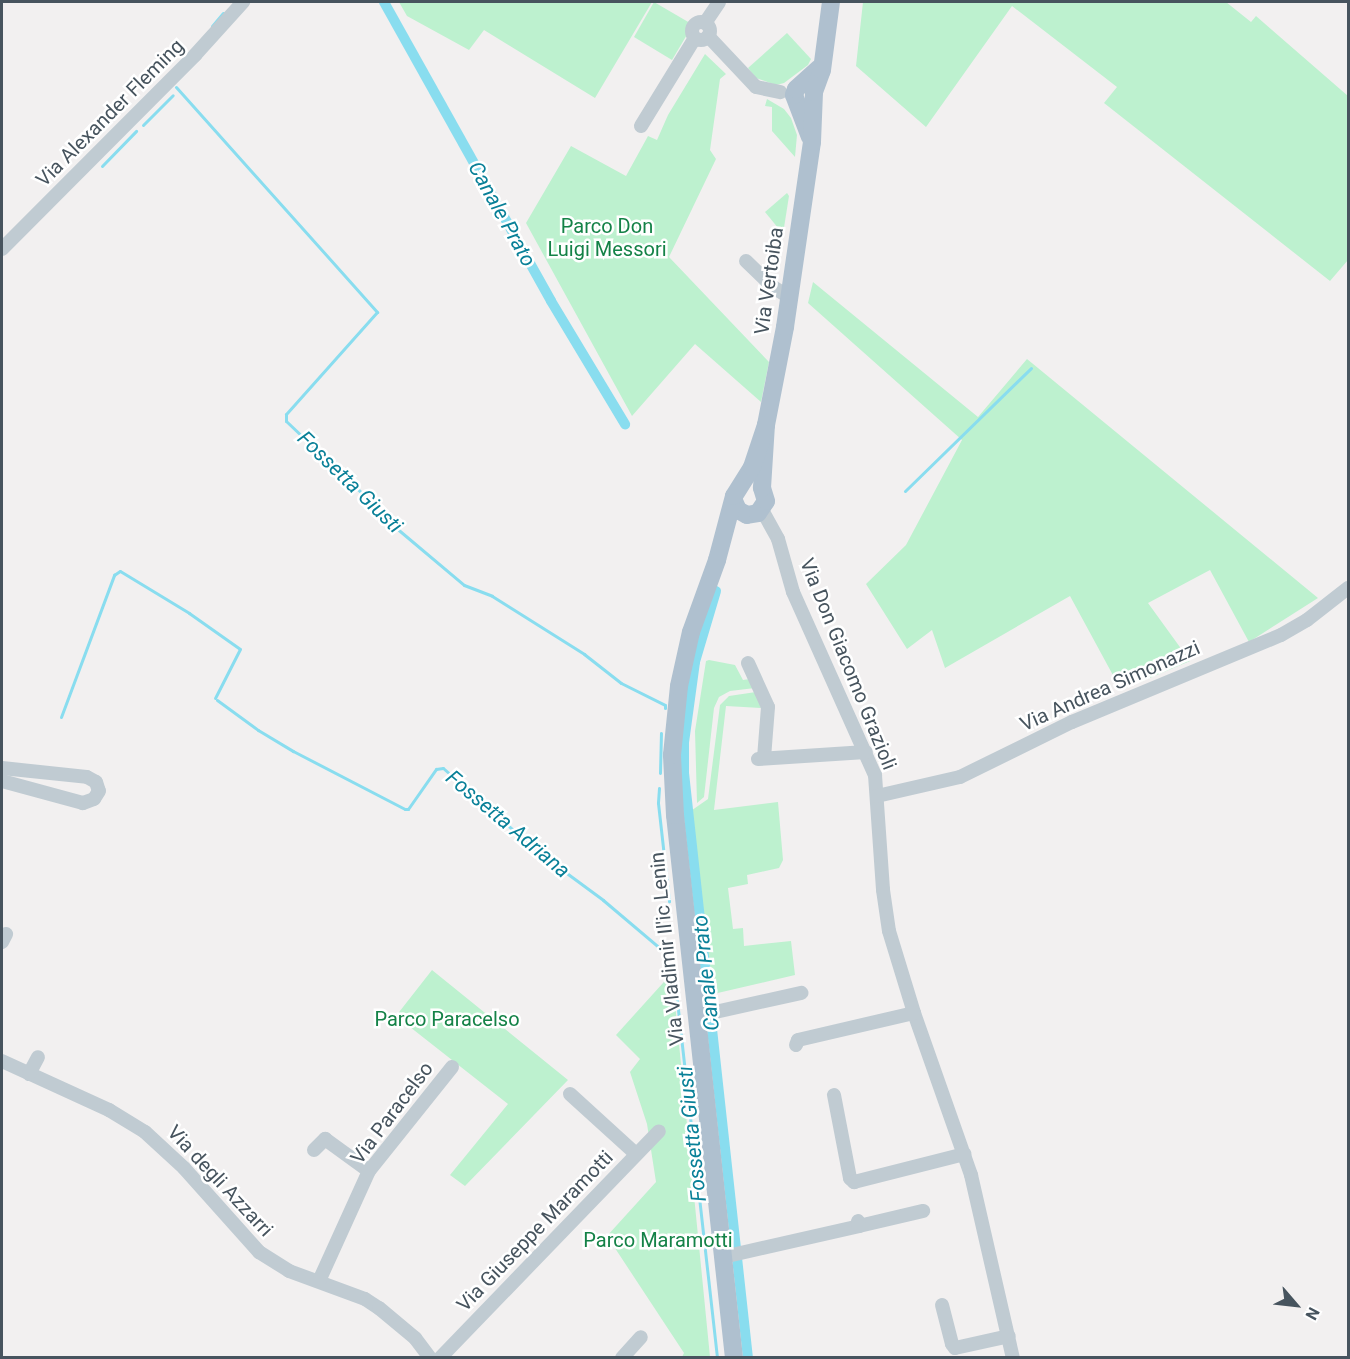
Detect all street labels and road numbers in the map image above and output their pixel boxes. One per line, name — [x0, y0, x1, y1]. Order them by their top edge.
street label: Via Alexander Fleming — [31, 34, 189, 192]
street label: Via Vertoiba — [750, 226, 788, 336]
street label: Via Don Giacomo Grazioli — [795, 555, 901, 773]
street label: Via Andrea Simonazzi — [1016, 636, 1204, 736]
street label: Via Vladimir Il'ic Lenin — [645, 851, 689, 1047]
street label: Via Paracelso — [346, 1057, 438, 1169]
street label: Via degli Azzarri — [162, 1120, 278, 1242]
street label: Via Giuseppe Maramotti — [452, 1146, 618, 1316]

